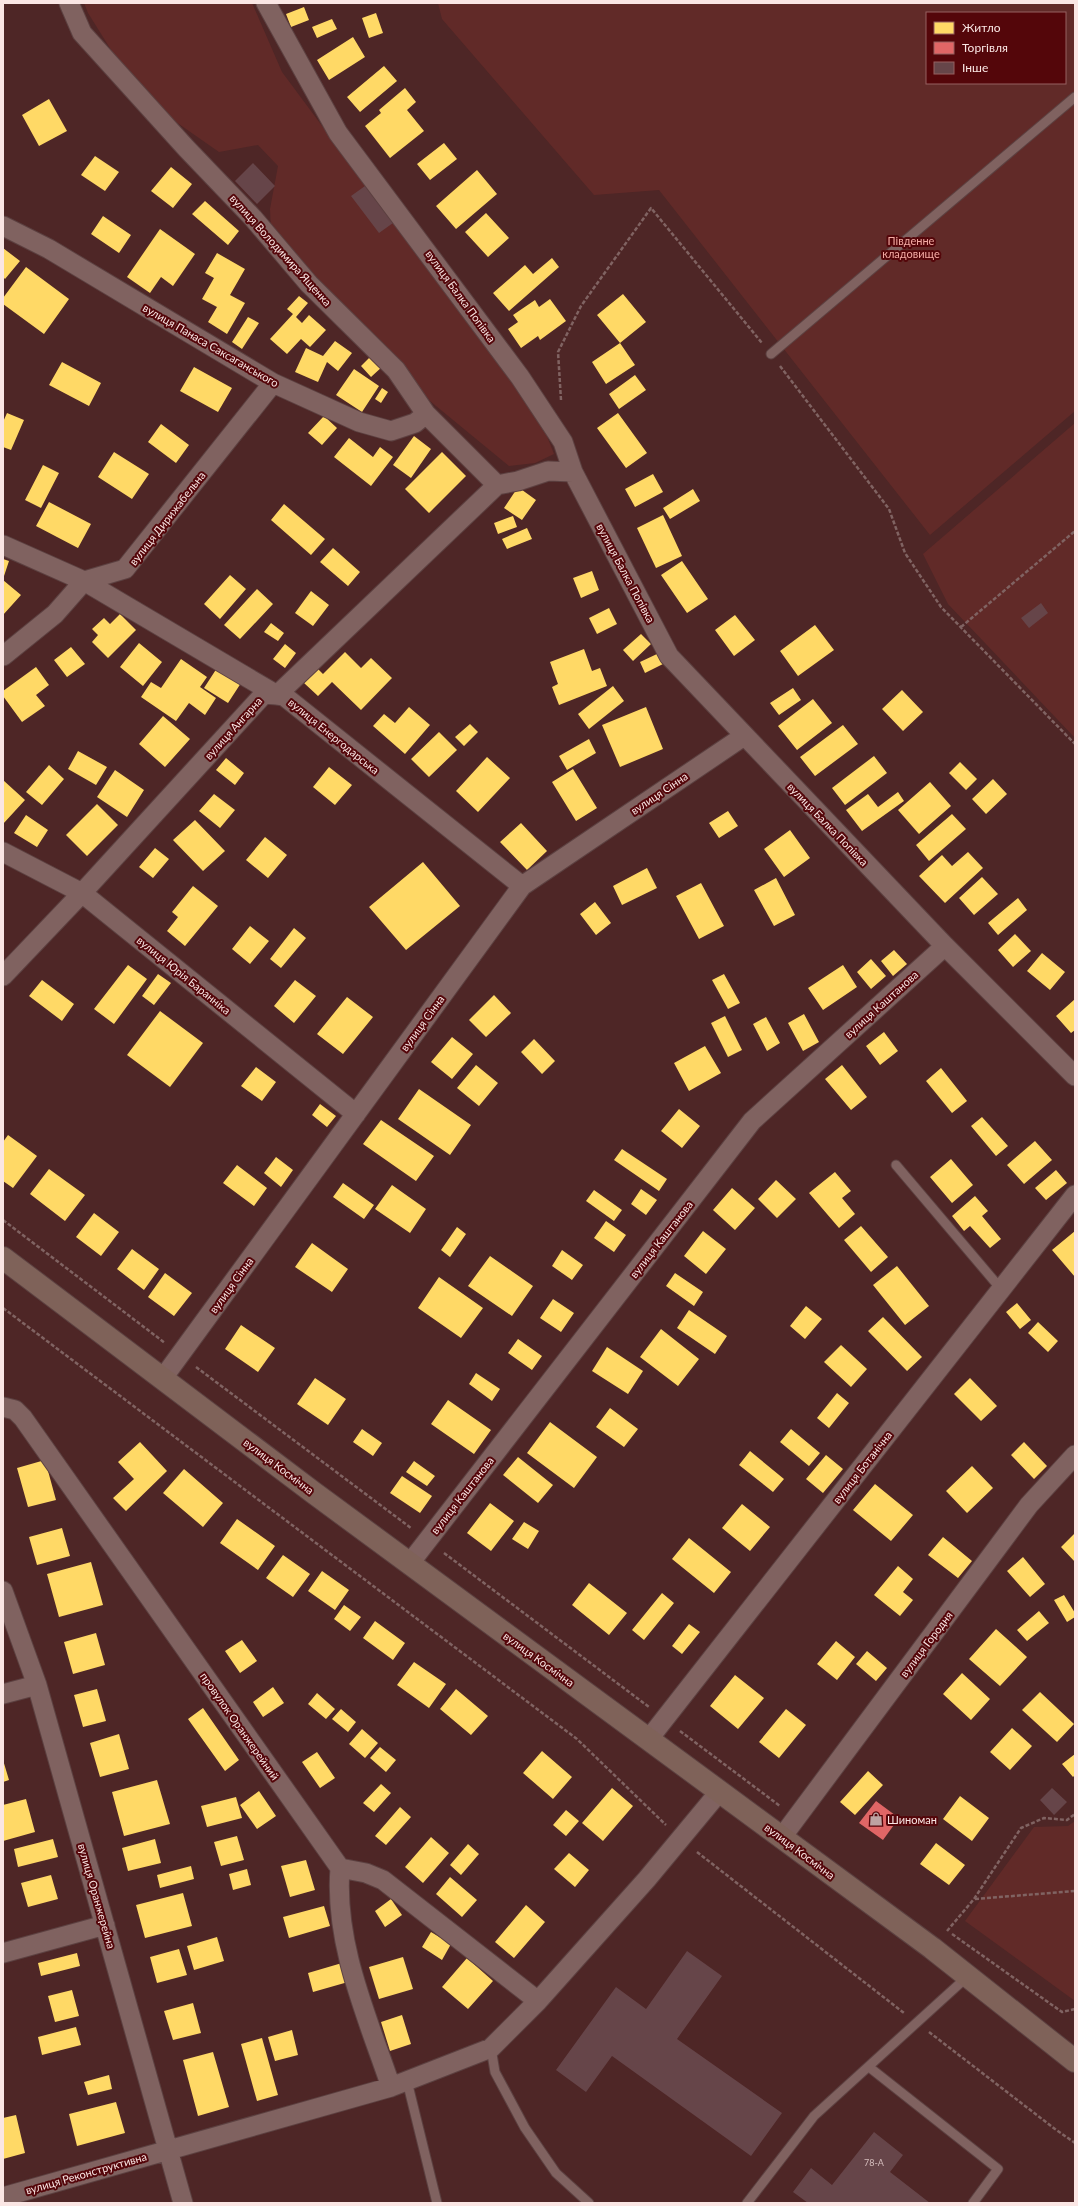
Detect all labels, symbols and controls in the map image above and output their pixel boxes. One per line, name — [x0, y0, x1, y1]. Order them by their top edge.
legend — [926, 12, 1066, 84]
text: Житло — [962, 20, 1001, 35]
text: Торгівля — [962, 40, 1008, 55]
text: Інше — [962, 60, 988, 75]
street label: вулиця Володимира Ященка — [228, 192, 334, 308]
park label: Південне кладовище — [882, 234, 940, 260]
street label: вулиця Балка Попівка — [423, 248, 499, 344]
street label: вулиця Панаса Саксаганського — [141, 301, 281, 389]
street label: вулиця Дирижабельна — [126, 469, 208, 567]
street label: вулиця Балка Попівка — [594, 521, 658, 625]
street label: вулиця Ангарна — [202, 694, 264, 762]
street label: вулиця Енергодарська — [286, 695, 382, 777]
street label: вулиця Сінна — [628, 769, 690, 817]
street label: вулиця Балка Попівка — [785, 780, 871, 868]
street label: вулиця Юрія Баранніка — [135, 933, 233, 1017]
street label: вулиця Каштанова — [842, 968, 920, 1040]
street label: вулиця Сінна — [397, 992, 447, 1054]
street label: вулиця Каштанова — [627, 1198, 695, 1280]
street label: вулиця Сінна — [206, 1254, 256, 1316]
street label: вулиця Ботанічна — [830, 1428, 894, 1506]
street label: вулиця Космічна — [241, 1435, 317, 1497]
street label: вулиця Каштанова — [428, 1454, 496, 1536]
street label: вулиця Городня — [897, 1609, 955, 1679]
street label: вулиця Космічна — [501, 1629, 577, 1689]
street label: провулок Оранжерейний — [198, 1670, 282, 1782]
shop icon: Шиноман — [868, 1811, 884, 1827]
place label: Шиноман — [887, 1813, 937, 1826]
street label: вулиця Космічна — [762, 1820, 838, 1882]
street label: вулиця Оранжерейна — [76, 1842, 118, 1950]
street label: вулиця Реконструктивна — [24, 2149, 148, 2197]
house number: 78-А — [864, 2157, 885, 2168]

